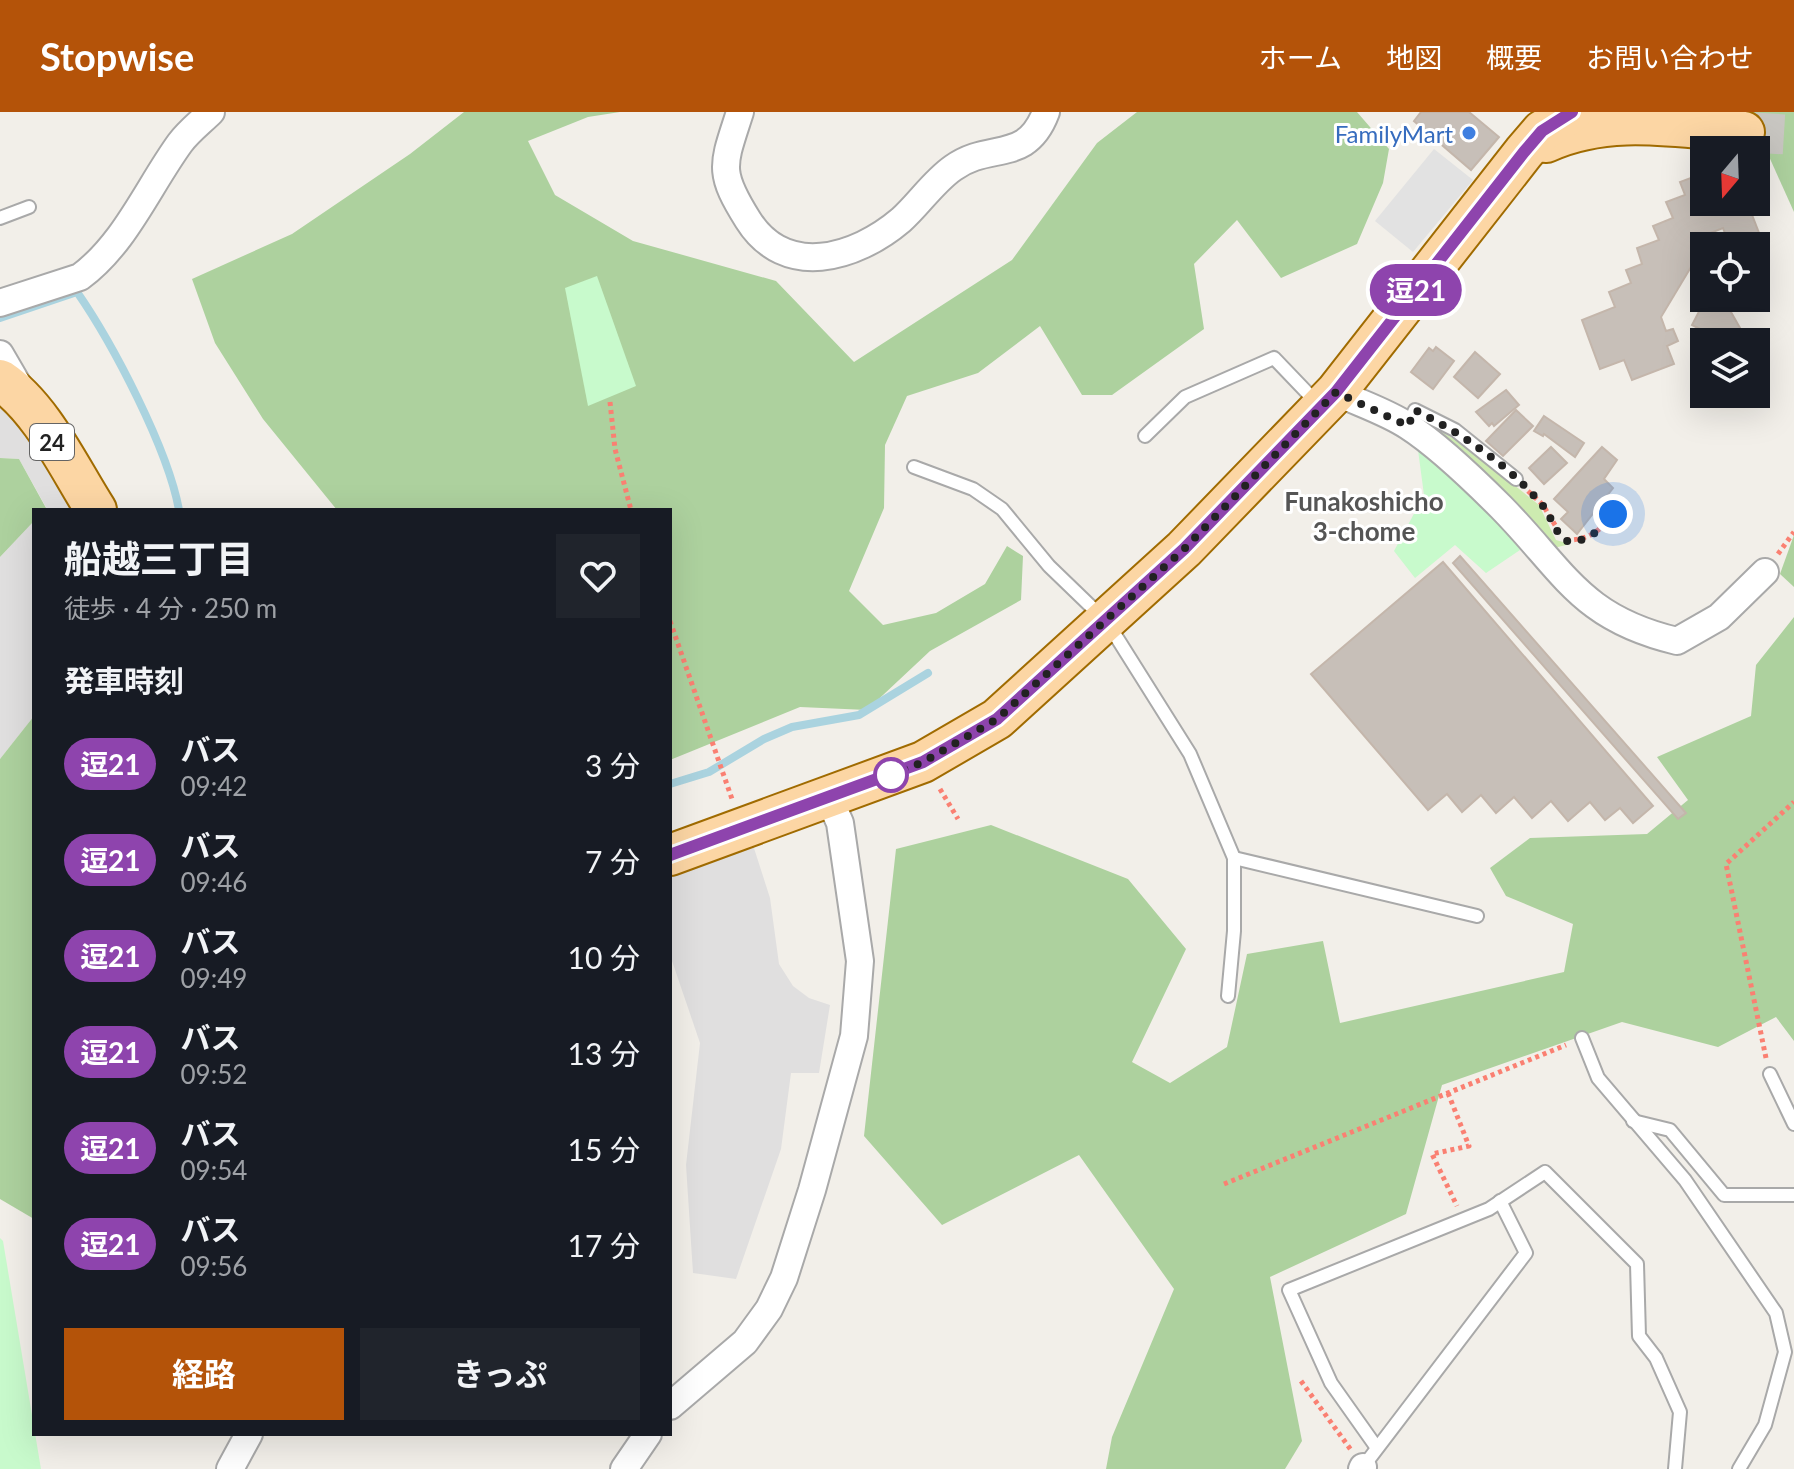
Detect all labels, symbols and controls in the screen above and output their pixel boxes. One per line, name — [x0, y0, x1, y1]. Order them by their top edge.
text: Stopwise — [40, 33, 194, 79]
text: ホーム — [1259, 40, 1342, 74]
text: 地図 — [1386, 40, 1442, 74]
text: 概要 — [1486, 40, 1542, 74]
text: お問い合わせ — [1586, 40, 1754, 74]
place label: FamilyMart — [1335, 119, 1453, 148]
marker: FamilyMart — [1460, 124, 1478, 142]
north arrow — [1690, 136, 1770, 216]
map controls — [1690, 136, 1770, 408]
button: locate — [1690, 232, 1770, 312]
line badge: 逗21 — [1370, 264, 1462, 316]
text: 逗21 — [1386, 273, 1446, 307]
button: layers — [1690, 328, 1770, 408]
road number: 24 — [30, 424, 74, 460]
district label: Funakoshicho 3-chome — [1284, 485, 1444, 547]
your location — [1593, 494, 1633, 534]
button: heart — [556, 534, 640, 618]
text: 船越三丁目 — [64, 535, 254, 581]
text: 徒歩 · 4 分 · 250 m — [64, 592, 277, 624]
text: 発車時刻 — [64, 662, 184, 698]
text: バス — [180, 731, 240, 767]
text: 逗21 — [80, 747, 140, 781]
text: 3 分 — [585, 747, 640, 783]
unlabelled marker — [874, 758, 908, 792]
text: 09:42 — [180, 770, 247, 802]
text: バス — [180, 827, 240, 863]
text: 逗21 — [80, 843, 140, 877]
text: 7 分 — [585, 843, 640, 879]
text: 09:46 — [180, 866, 247, 898]
text: バス — [180, 923, 240, 959]
text: 逗21 — [80, 939, 140, 973]
text: 10 分 — [568, 939, 640, 975]
text: 09:49 — [180, 962, 247, 994]
text: バス — [180, 1019, 240, 1055]
text: 逗21 — [80, 1035, 140, 1069]
text: 13 分 — [568, 1035, 640, 1071]
text: 09:52 — [180, 1058, 247, 1090]
text: バス — [180, 1115, 240, 1151]
text: 逗21 — [80, 1131, 140, 1165]
text: 15 分 — [568, 1131, 640, 1167]
text: 09:54 — [180, 1154, 247, 1186]
text: バス — [180, 1211, 240, 1247]
text: 逗21 — [80, 1227, 140, 1261]
text: 17 分 — [568, 1227, 640, 1263]
text: 09:56 — [180, 1250, 247, 1282]
button: 経路 — [64, 1328, 344, 1420]
button: きっぷ — [360, 1328, 640, 1420]

